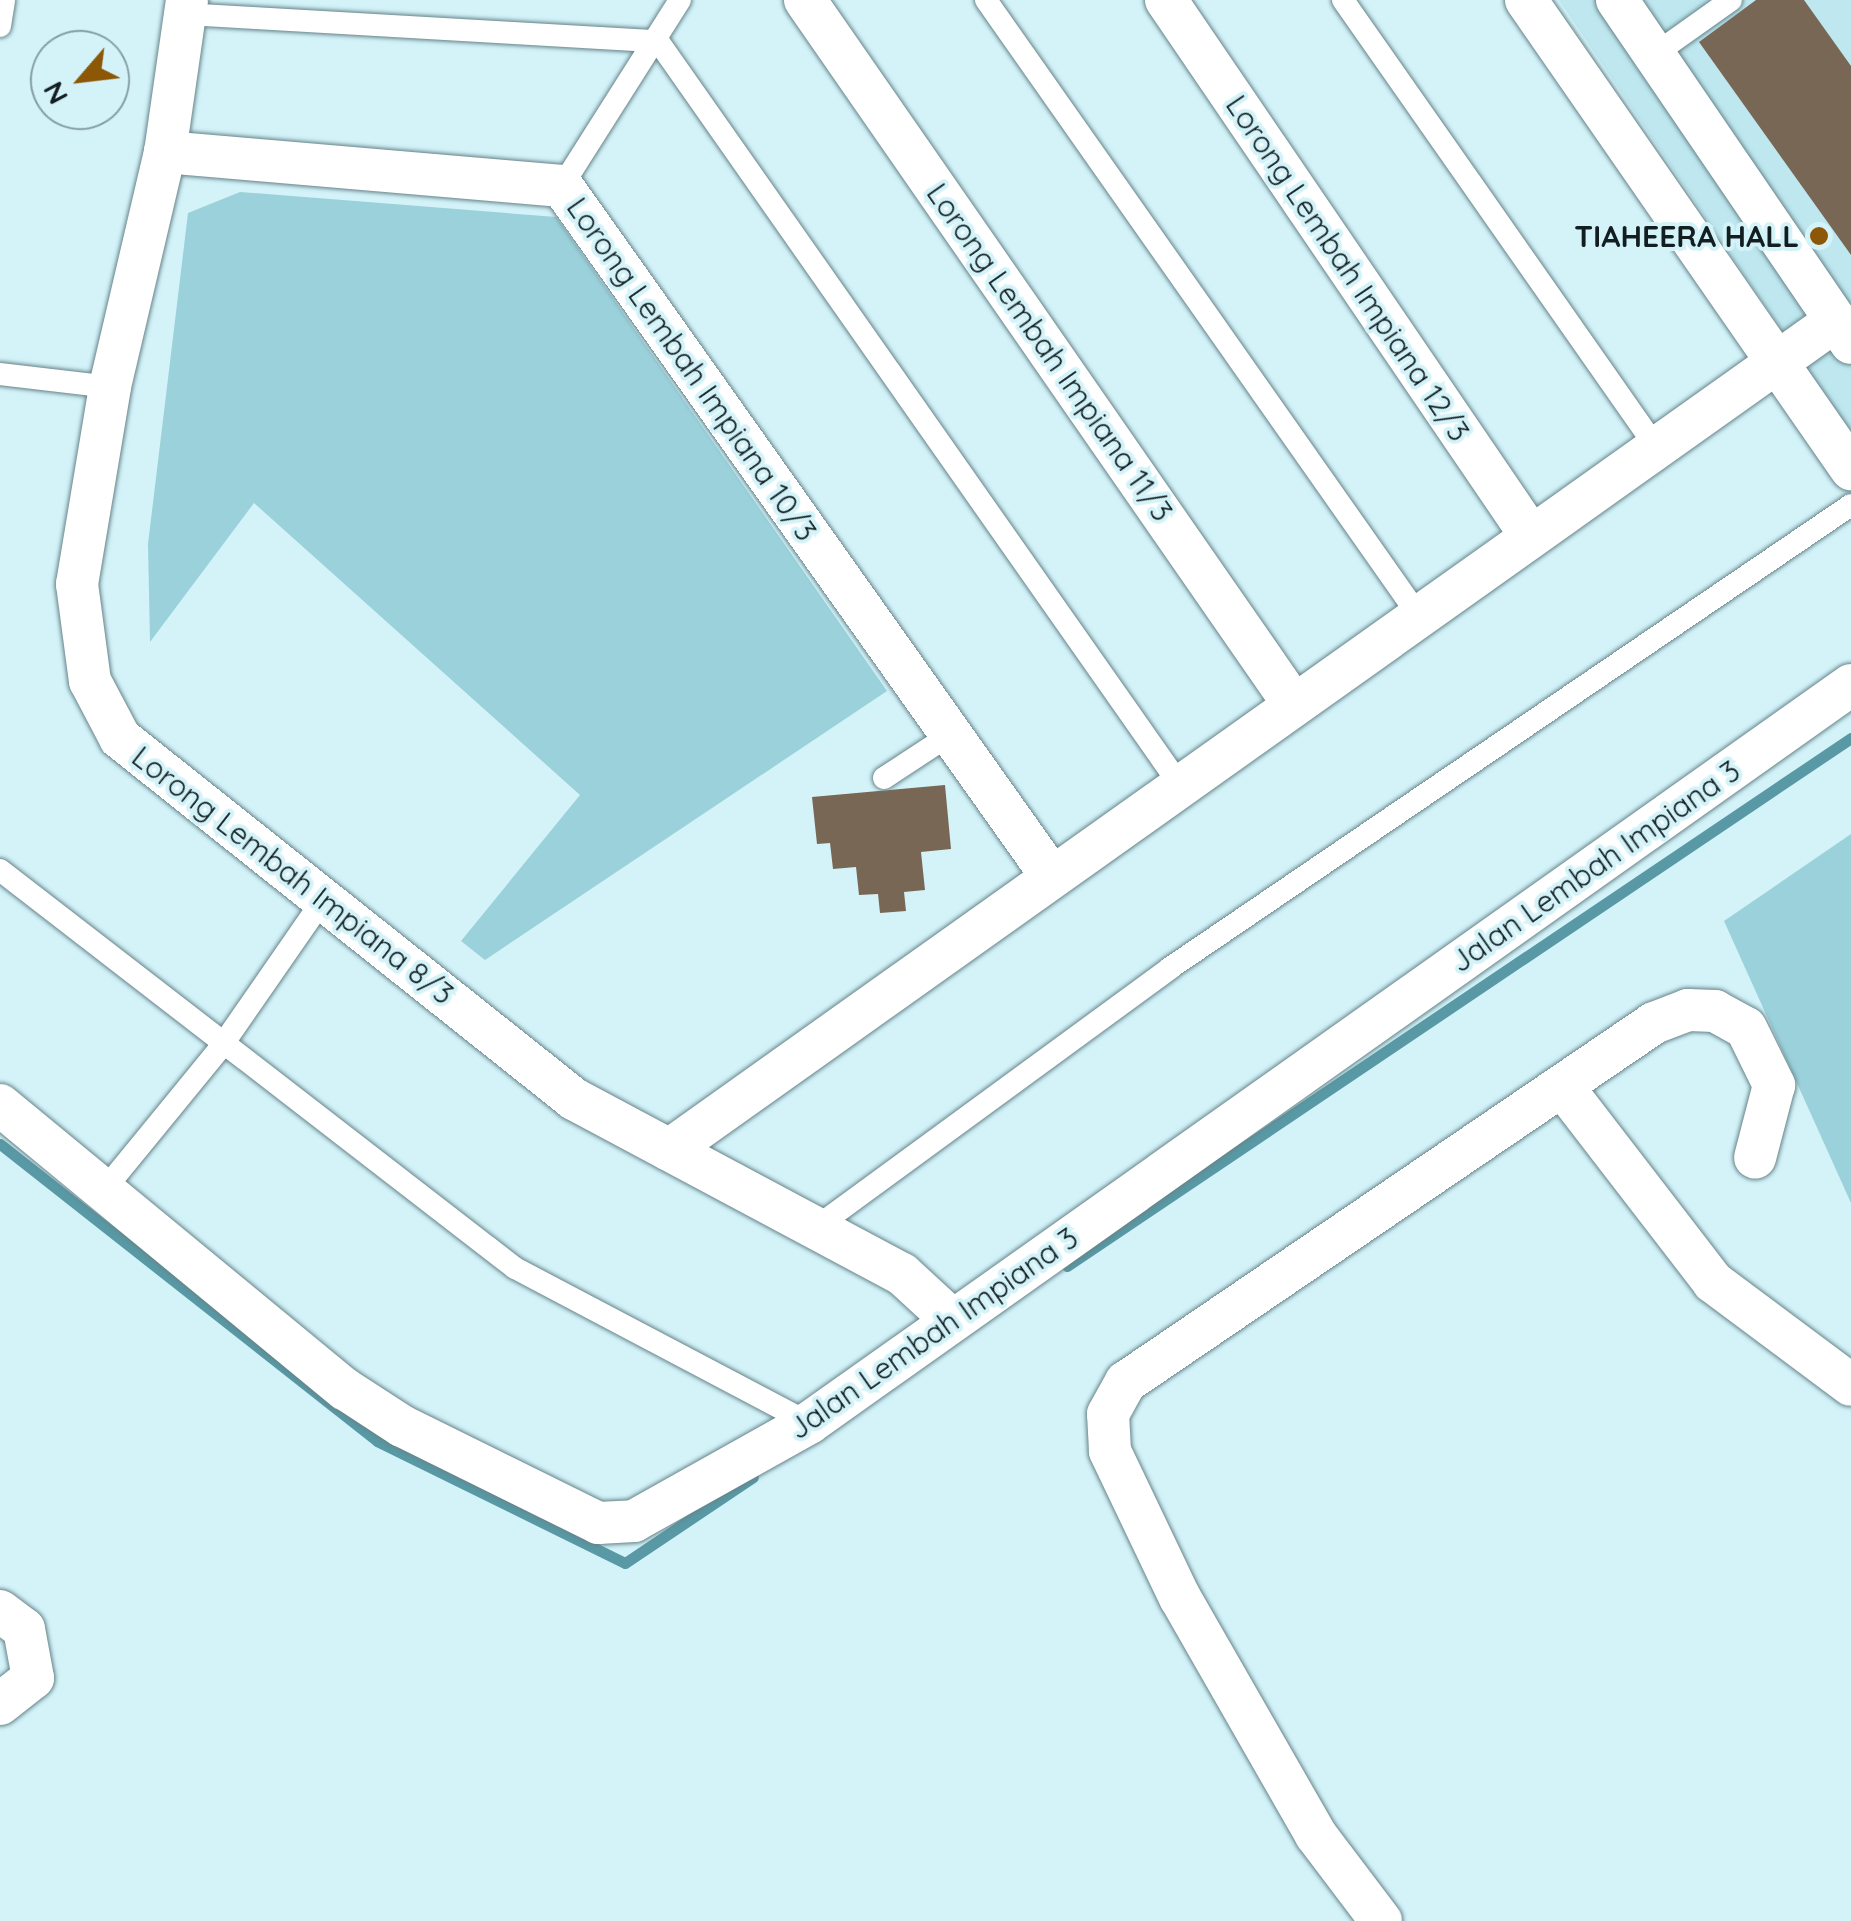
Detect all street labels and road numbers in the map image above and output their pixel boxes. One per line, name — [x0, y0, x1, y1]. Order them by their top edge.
street label: Lorong Lembah Impiana 12/3 — [1219, 88, 1477, 448]
street label: Lorong Lembah Impiana 11/3 — [919, 176, 1181, 528]
street label: Lorong Lembah Impiana 10/3 — [559, 190, 825, 548]
street label: Lorong Lembah Impiana 8/3 — [125, 738, 461, 1012]
street label: Jalan Lembah Impiana 3 — [1443, 752, 1747, 980]
street label: Jalan Lembah Impiana 3 — [781, 1219, 1085, 1447]

